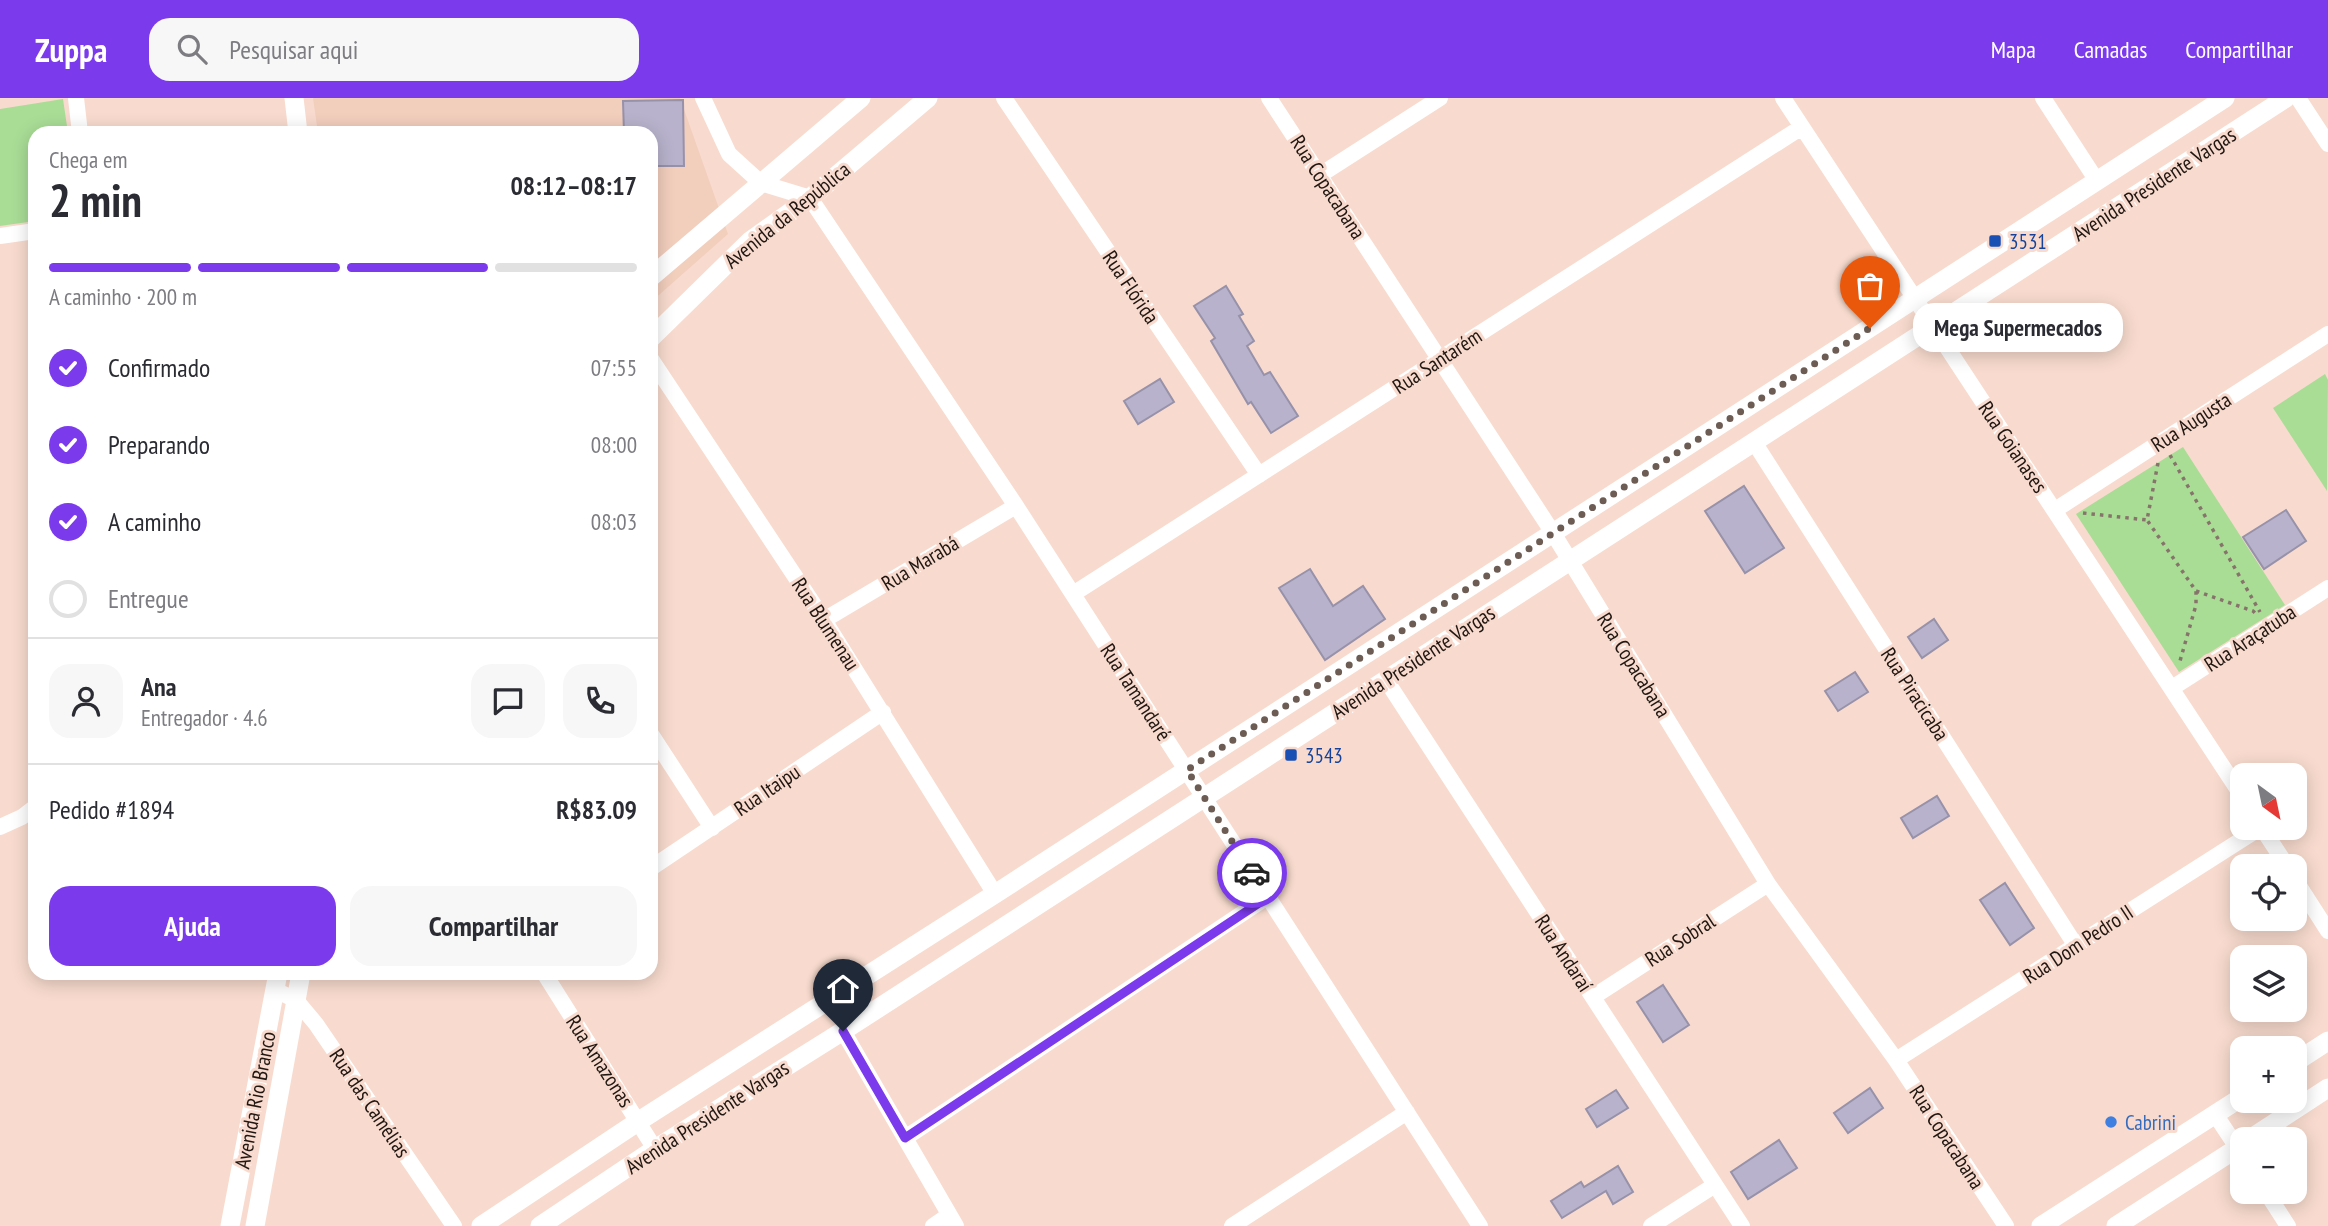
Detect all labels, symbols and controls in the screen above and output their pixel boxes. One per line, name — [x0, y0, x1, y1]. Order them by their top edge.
search box — [149, 18, 639, 81]
text: Zuppa — [35, 28, 107, 71]
icon: search — [173, 30, 211, 68]
text: Pesquisar aqui — [229, 33, 358, 66]
text: Mapa — [1991, 34, 2036, 65]
text: Camadas — [2074, 34, 2147, 65]
text: Compartilhar — [2185, 34, 2293, 65]
street label: Avenida Presidente Vargas — [2067, 121, 2241, 247]
street label: Rua Copacabana — [1284, 130, 1372, 244]
text: Chega em — [49, 145, 127, 174]
street label: Avenida da República — [719, 156, 855, 274]
text: 08:12–08:17 — [510, 169, 637, 202]
text: 2 min — [49, 170, 142, 230]
place label: 3531 — [2009, 228, 2047, 255]
marker: 3531 — [1987, 233, 2003, 249]
street label: Rua Flórida — [1097, 245, 1165, 329]
pin — [1840, 256, 1900, 328]
icon: bag — [1851, 267, 1889, 305]
text: A caminho · 200 m — [49, 282, 197, 311]
callout: Mega Supermecados — [1912, 303, 2122, 352]
text: Mega Supermecados — [1934, 313, 2102, 342]
street label: Rua Santarém — [1387, 322, 1487, 400]
icon: check — [49, 349, 87, 387]
text: Confirmado — [108, 351, 210, 384]
text: 07:55 — [591, 353, 637, 382]
street label: Rua Augusta — [2146, 386, 2236, 458]
street label: Rua Goianases — [1972, 396, 2054, 498]
icon: check — [49, 426, 87, 464]
text: Preparando — [108, 428, 210, 461]
text: 08:00 — [591, 430, 637, 459]
icon: check — [49, 503, 87, 541]
text: A caminho — [108, 505, 201, 538]
text: 08:03 — [591, 507, 637, 536]
street label: Rua Marabá — [876, 529, 964, 597]
street label: Rua Blumenau — [786, 573, 866, 675]
text: Entregue — [108, 582, 189, 615]
street label: Rua Araçatuba — [2199, 598, 2301, 678]
street label: Avenida Presidente Vargas — [1326, 599, 1500, 725]
street label: Rua Copacabana — [1591, 608, 1677, 722]
street label: Rua Tamandaré — [1095, 638, 1177, 746]
street label: Rua Piracicaba — [1875, 642, 1955, 746]
button: person — [49, 664, 123, 738]
button: chat — [471, 664, 545, 738]
button: phone — [563, 664, 637, 738]
text: Ana — [141, 670, 176, 703]
text: Entregador · 4.6 — [141, 703, 268, 732]
place label: 3543 — [1305, 742, 1343, 769]
marker: 3543 — [1283, 747, 1299, 763]
street label: Rua Itaipu — [729, 758, 805, 822]
north arrow — [2230, 763, 2306, 840]
map controls — [2230, 763, 2307, 1204]
text: Pedido #1894 — [49, 793, 174, 826]
text: R$83.09 — [556, 793, 637, 826]
courier — [1217, 838, 1287, 908]
icon: car — [1233, 854, 1271, 892]
button: locate — [2230, 854, 2307, 931]
button: Ajuda — [49, 886, 336, 966]
button: Compartilhar — [350, 886, 637, 966]
street label: Rua Dom Pedro II — [2018, 898, 2138, 990]
street label: Rua Sobral — [1640, 907, 1720, 973]
street label: Rua Andaraí — [1529, 909, 1599, 997]
button: layers — [2230, 945, 2307, 1022]
pin — [813, 959, 873, 1031]
icon: home — [824, 970, 862, 1008]
street label: Rua Amazonas — [560, 1010, 640, 1112]
street label: Avenida Rio Branco — [228, 1029, 282, 1171]
button: + — [2230, 1036, 2307, 1113]
street label: Rua das Camélias — [324, 1043, 416, 1163]
street label: Avenida Presidente Vargas — [620, 1054, 794, 1180]
street label: Rua Copacabana — [1903, 1080, 1991, 1194]
place label: Cabrini — [2125, 1109, 2176, 1136]
marker: Cabrini — [2103, 1114, 2119, 1130]
button: − — [2230, 1127, 2307, 1204]

